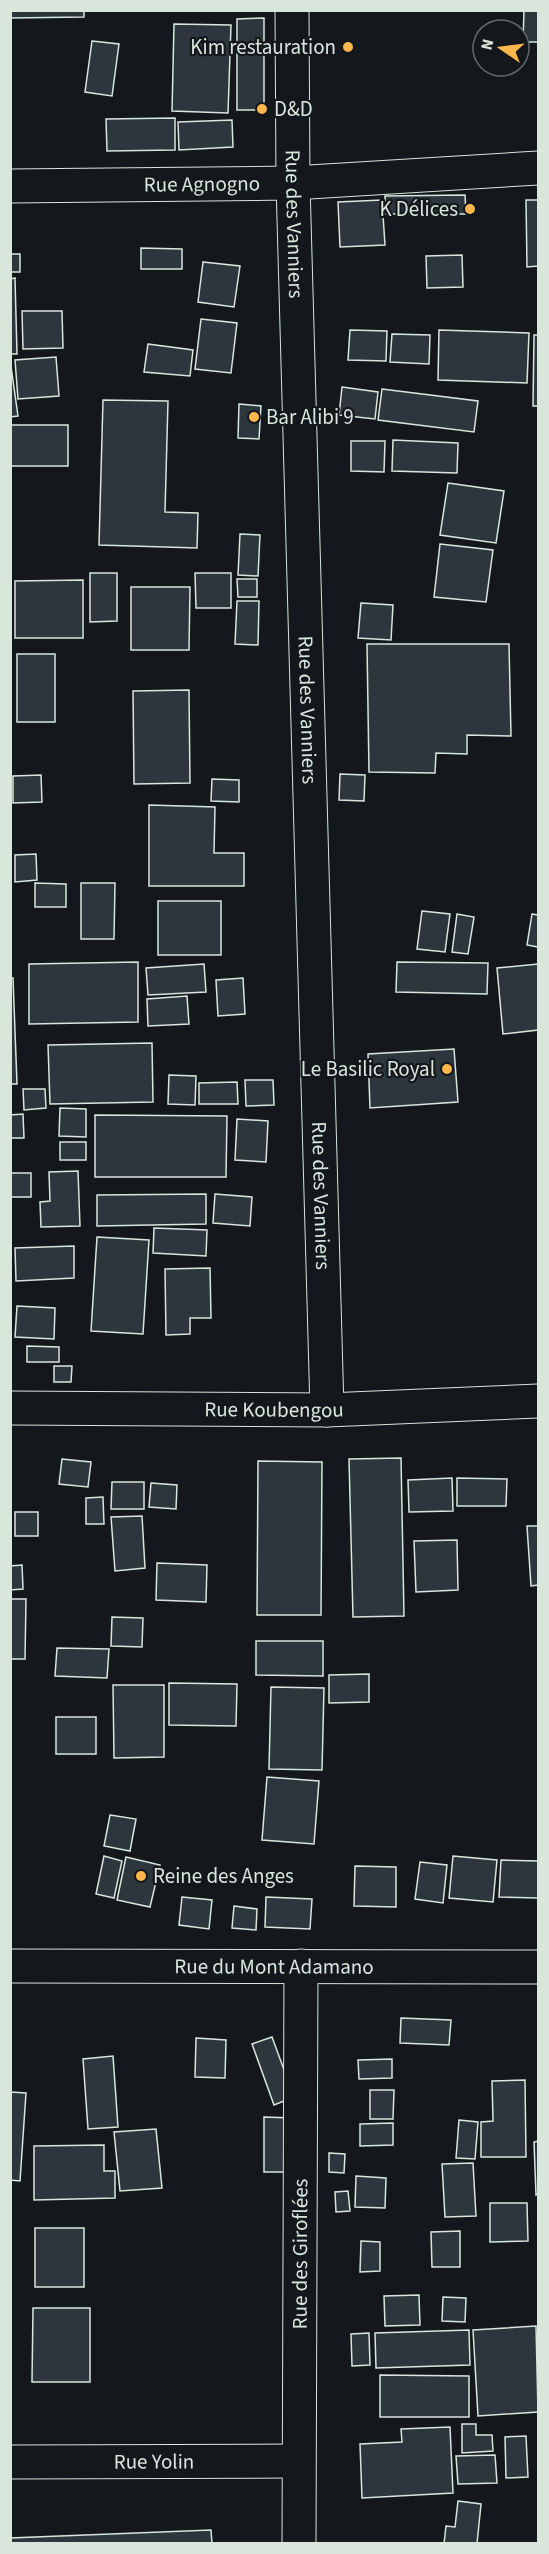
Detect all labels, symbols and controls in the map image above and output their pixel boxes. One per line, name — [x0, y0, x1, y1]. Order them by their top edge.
north arrow — [471, 18, 531, 78]
place label: Kim restauration — [190, 32, 336, 62]
text: N — [475, 37, 499, 52]
marker: Kim restauration — [341, 40, 355, 54]
place label: D&D — [274, 94, 313, 124]
marker: D&D — [255, 102, 269, 116]
street label: Rue des Vanniers — [278, 150, 311, 299]
street label: Rue Agnogno — [144, 168, 260, 200]
place label: K Délices — [379, 194, 458, 224]
marker: K Délices — [463, 202, 477, 216]
place label: Bar Alibi 9 — [266, 402, 354, 432]
marker: Bar Alibi 9 — [247, 410, 261, 424]
street label: Rue des Vanniers — [291, 635, 325, 785]
place label: Le Basilic Royal — [301, 1054, 435, 1084]
marker: Le Basilic Royal — [440, 1062, 454, 1076]
street label: Rue des Vanniers — [304, 1121, 338, 1271]
street label: Rue Koubengou — [204, 1394, 344, 1425]
place label: Reine des Anges — [153, 1861, 294, 1891]
marker: Reine des Anges — [134, 1869, 148, 1883]
street label: Rue du Mont Adamano — [174, 1951, 374, 1982]
street label: Rue des Giroflées — [285, 2178, 315, 2329]
street label: Rue Yolin — [114, 2446, 194, 2477]

